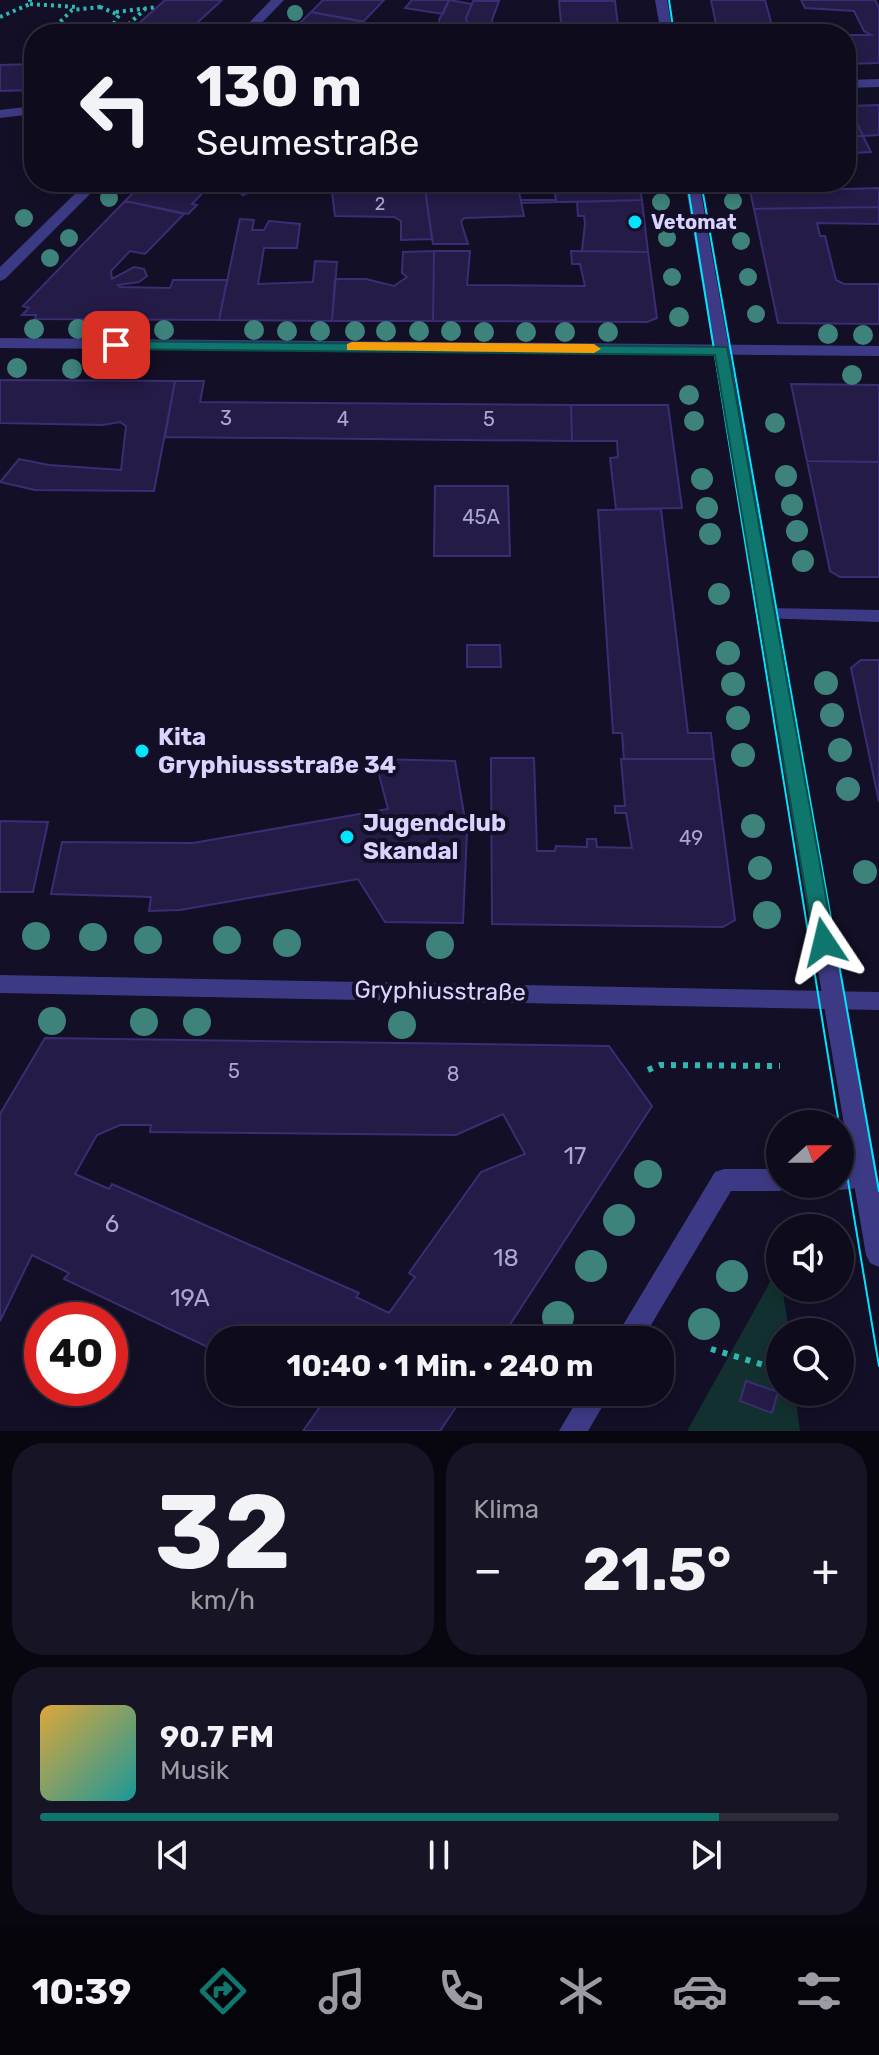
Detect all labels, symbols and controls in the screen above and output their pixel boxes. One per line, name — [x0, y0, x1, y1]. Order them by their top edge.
text: 130 m — [196, 54, 362, 120]
icon: left — [64, 56, 168, 160]
text: Seumestraße — [196, 121, 419, 164]
house number: 2 — [375, 193, 385, 215]
place label: Vetomat — [651, 210, 737, 234]
marker: Vetomat — [626, 213, 644, 231]
pin — [82, 311, 150, 379]
icon: arrive — [94, 323, 138, 367]
house number: 3 — [220, 406, 232, 430]
house number: 4 — [337, 407, 349, 431]
house number: 5 — [483, 407, 495, 431]
house number: 45A — [462, 505, 500, 529]
place label: Kita Gryphiussstraße 34 — [158, 723, 396, 779]
marker: Kita Gryphiussstraße 34 — [133, 742, 151, 760]
place label: Jugendclub Skandal — [363, 809, 506, 865]
house number: 49 — [679, 826, 703, 850]
marker: Jugendclub Skandal — [338, 828, 356, 846]
position arrow — [782, 900, 866, 984]
street label: Gryphiusstraße — [354, 976, 526, 1006]
house number: 5 — [228, 1059, 240, 1083]
house number: 8 — [447, 1062, 459, 1086]
north arrow — [766, 1110, 854, 1198]
map controls — [766, 1110, 854, 1406]
house number: 17 — [564, 1142, 586, 1170]
house number: 6 — [105, 1210, 119, 1238]
button: sound — [766, 1214, 854, 1302]
house number: 18 — [493, 1244, 519, 1272]
house number: 19A — [170, 1284, 210, 1312]
speed limit sign: 40 — [24, 1302, 128, 1406]
button: search — [766, 1318, 854, 1406]
text: 10:40 · 1 Min. · 240 m — [287, 1348, 593, 1384]
text: 32 — [155, 1471, 291, 1594]
text: Klima — [474, 1494, 539, 1525]
text: 21.5° — [582, 1534, 731, 1605]
text: − — [474, 1544, 502, 1596]
text: + — [812, 1544, 839, 1596]
text: km/h — [190, 1585, 255, 1616]
text: 90.7 FM — [160, 1719, 274, 1755]
text: Musik — [160, 1755, 229, 1786]
icon: previous — [151, 1833, 195, 1877]
icon: pause — [417, 1833, 461, 1877]
icon: next — [684, 1833, 728, 1877]
icon: directions — [195, 1963, 251, 2019]
icon: music — [314, 1963, 370, 2019]
icon: phone — [433, 1963, 489, 2019]
icon: climate — [553, 1963, 609, 2019]
icon: car — [672, 1963, 728, 2019]
icon: filters — [791, 1963, 847, 2019]
text: 10:39 — [32, 1970, 131, 2013]

